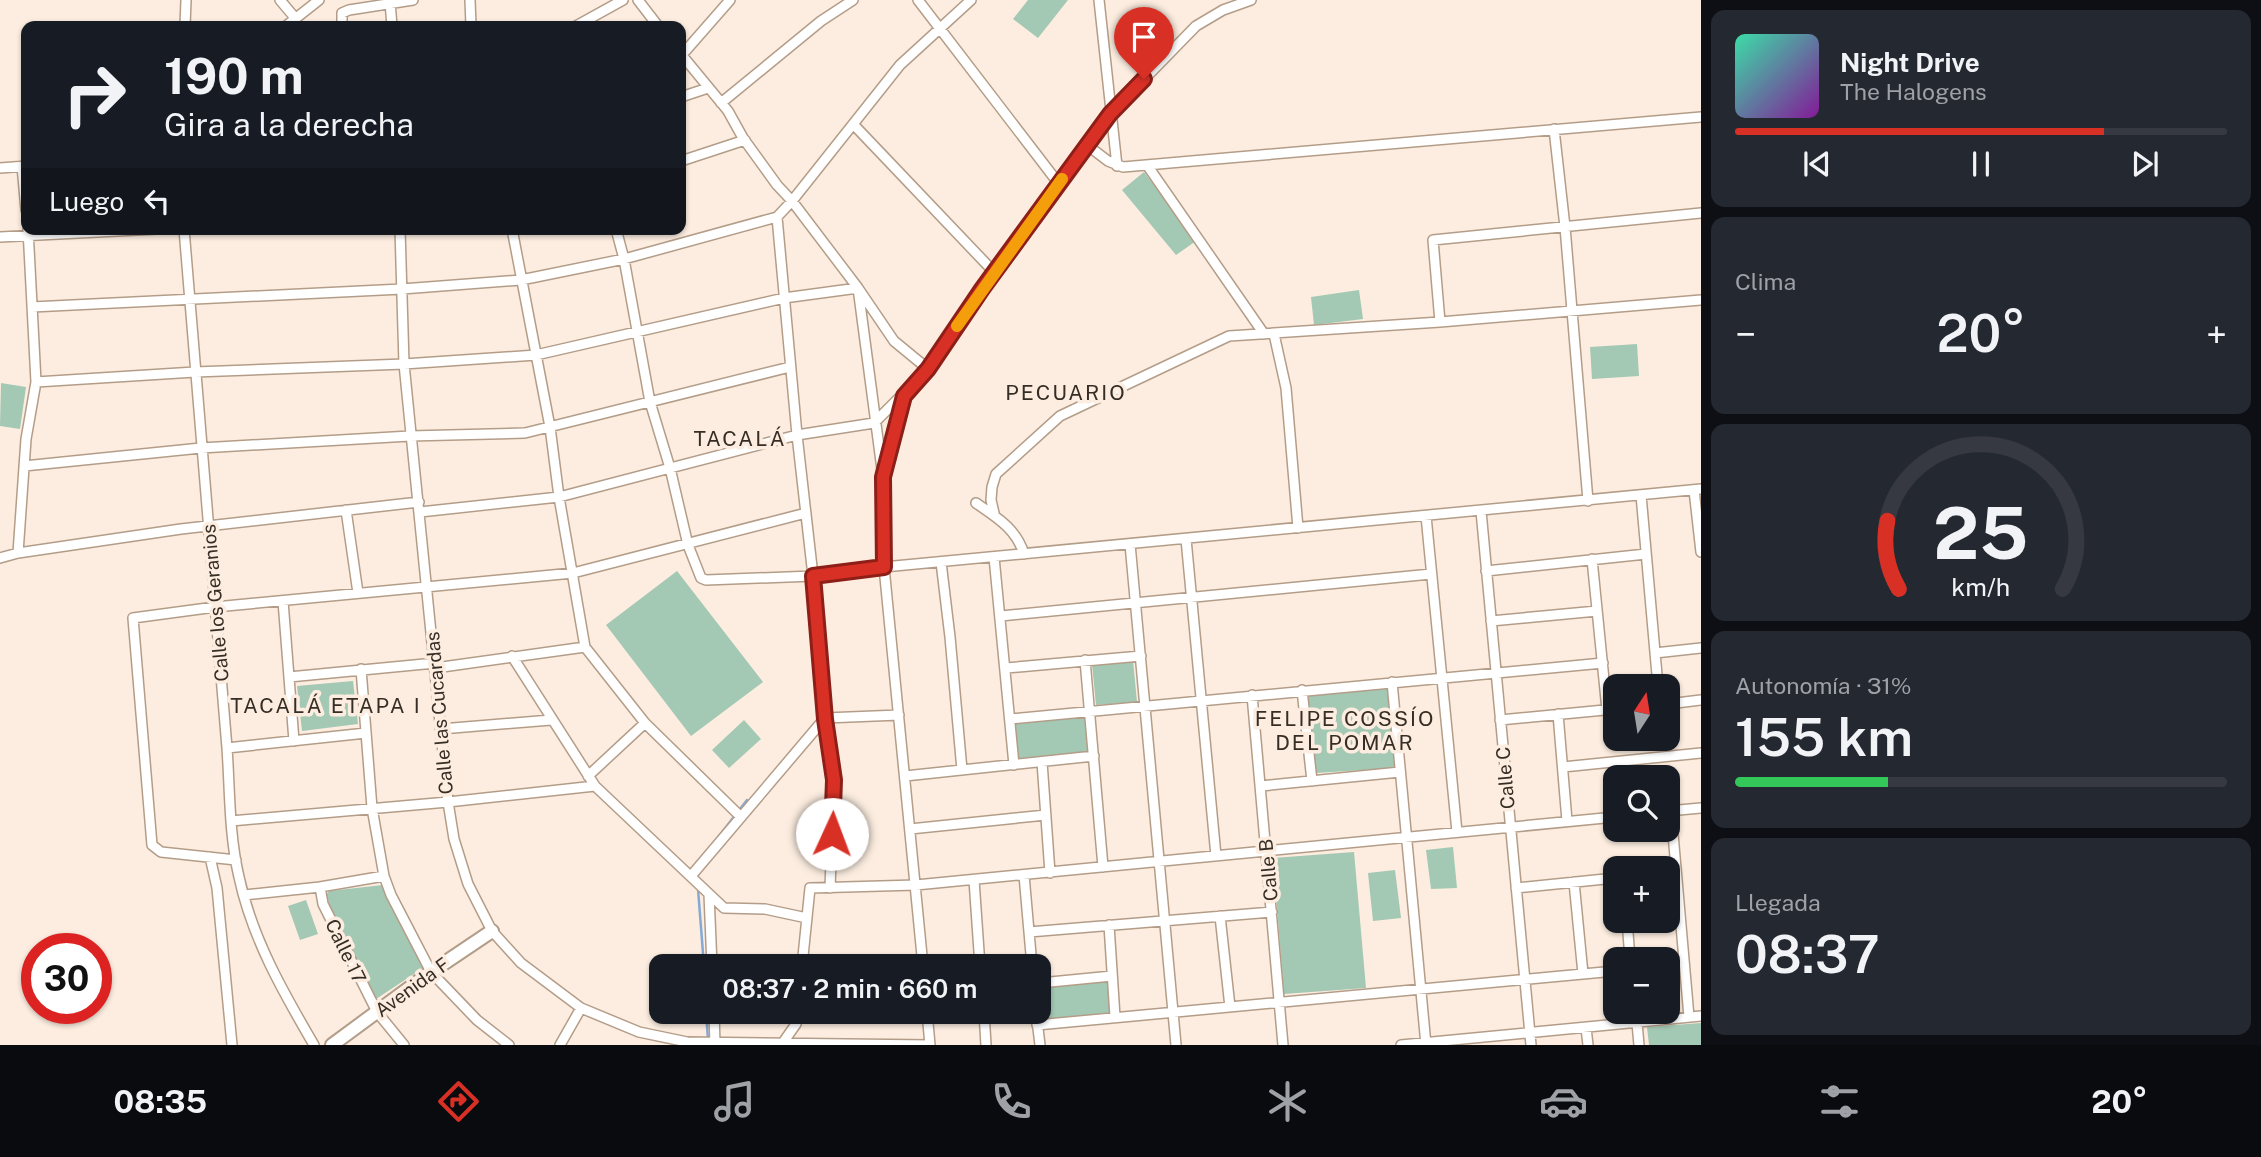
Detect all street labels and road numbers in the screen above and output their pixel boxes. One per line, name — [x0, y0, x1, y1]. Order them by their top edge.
street label: Calle los Geranios — [197, 523, 233, 683]
street label: Calle las Cucardas — [421, 631, 457, 795]
street label: Calle C — [1491, 746, 1519, 810]
street label: Calle B — [1254, 838, 1282, 902]
street label: Calle 17 — [321, 915, 371, 987]
street label: Avenida F — [371, 953, 453, 1021]

